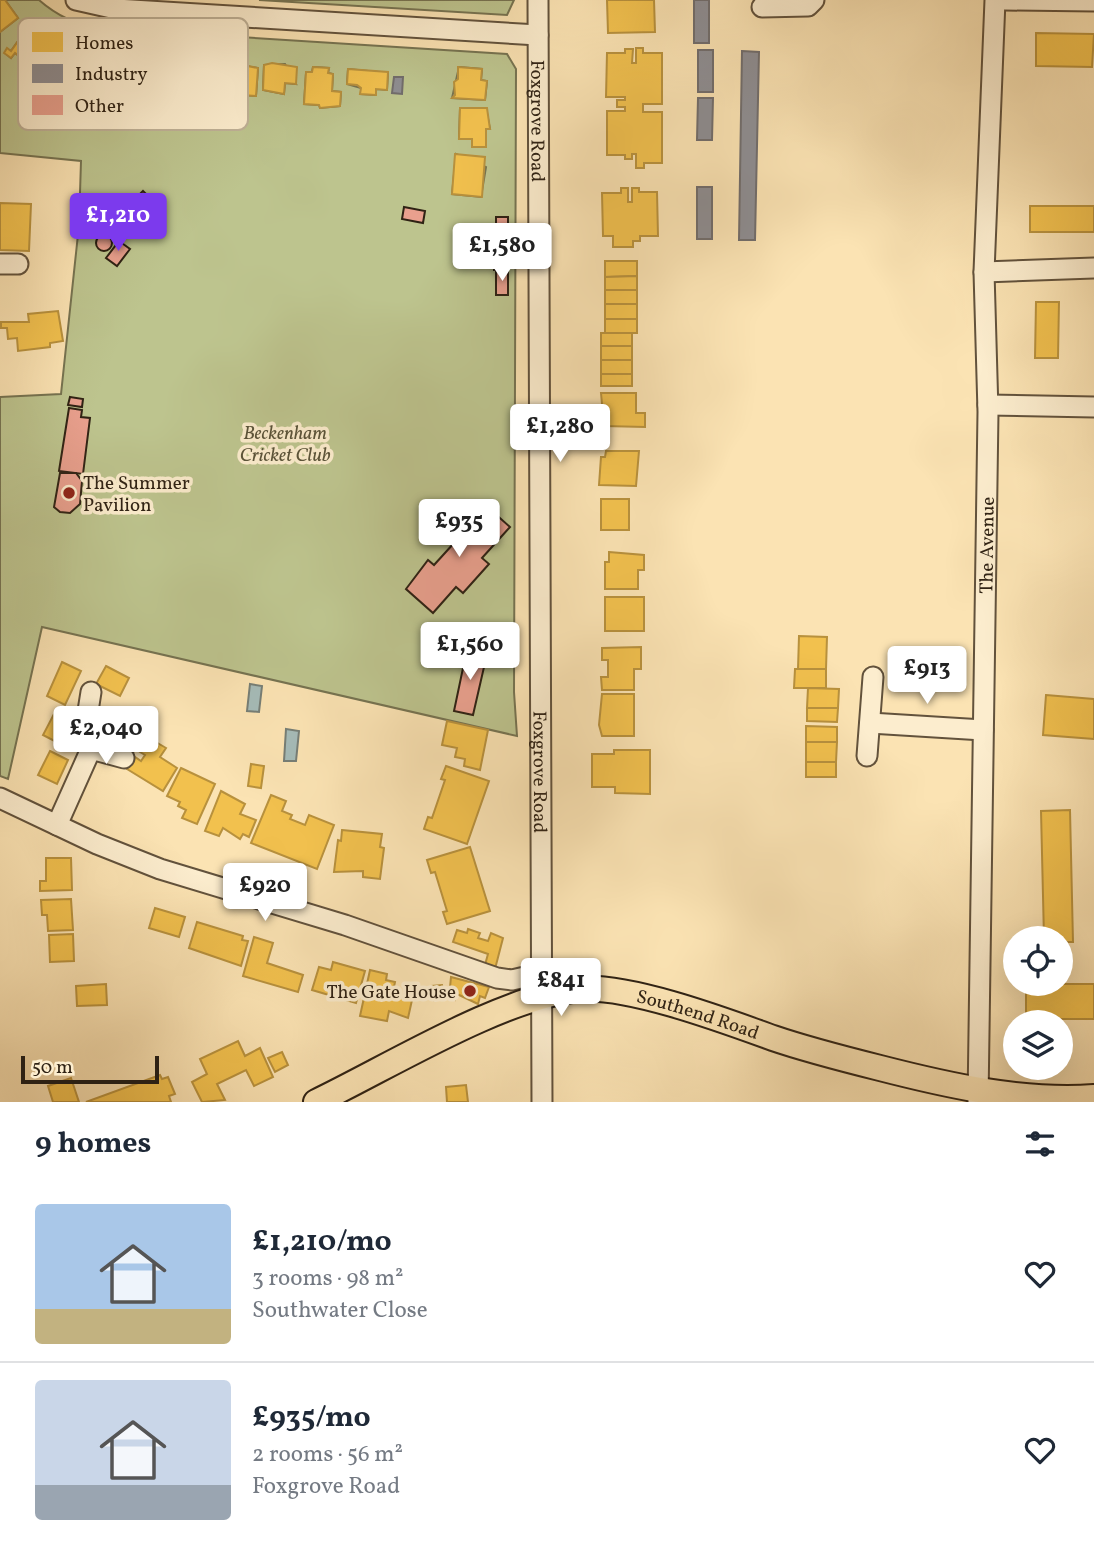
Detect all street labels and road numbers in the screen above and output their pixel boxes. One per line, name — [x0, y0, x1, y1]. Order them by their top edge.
street label: Foxgrove Road — [523, 60, 550, 182]
street label: The Avenue — [974, 496, 1002, 594]
street label: Foxgrove Road — [526, 711, 552, 833]
street label: Southend Road — [634, 984, 762, 1047]

